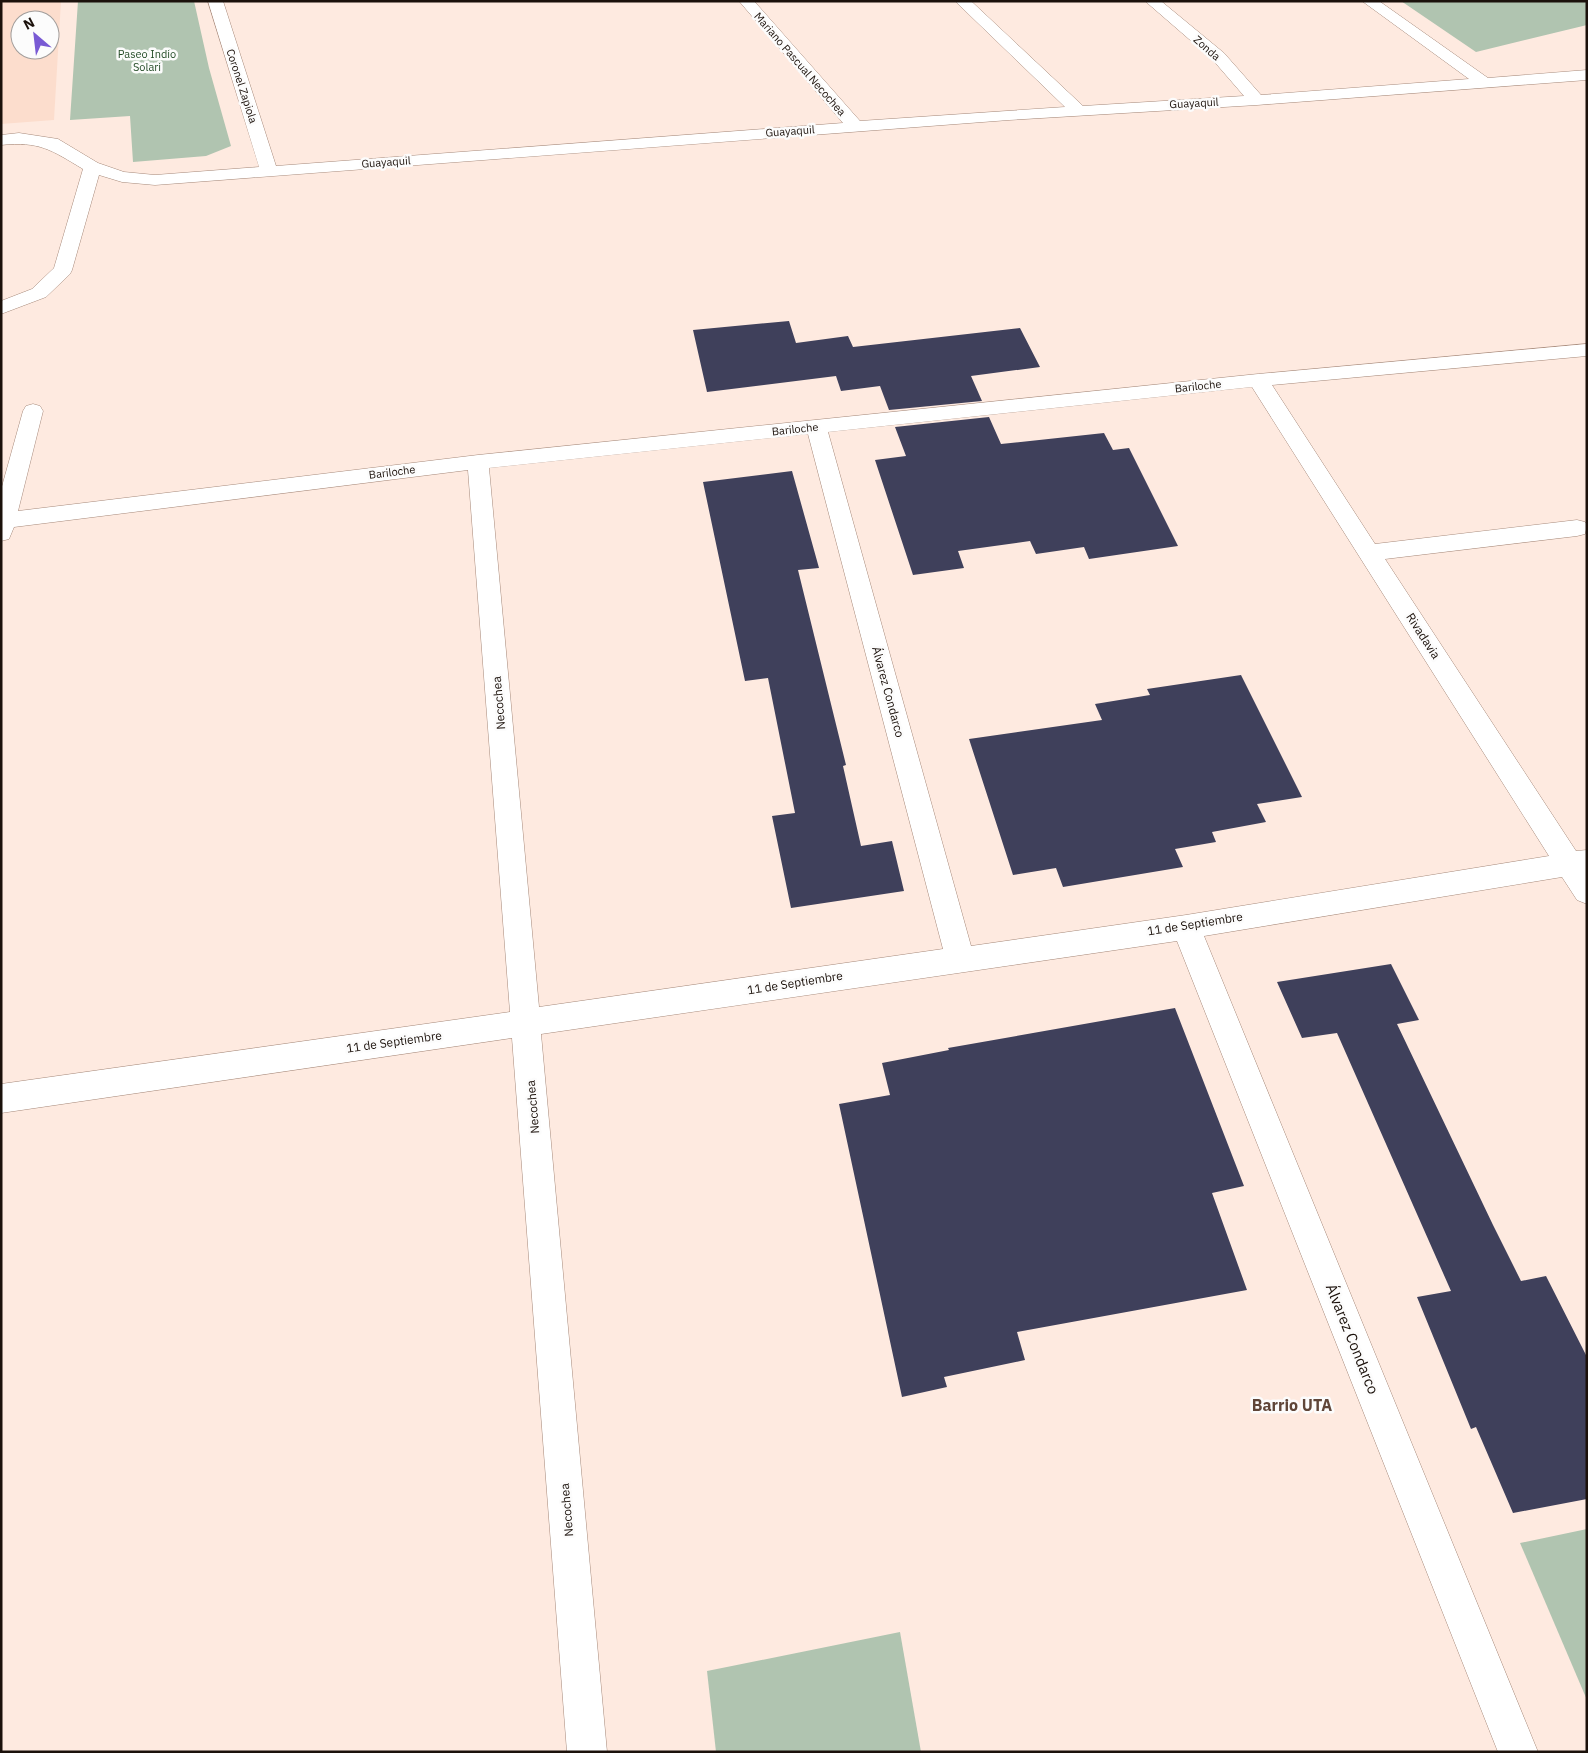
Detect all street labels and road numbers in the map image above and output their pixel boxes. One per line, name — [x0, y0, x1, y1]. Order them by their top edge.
street label: Mariano Pascual Necochea — [751, 9, 849, 119]
street label: Zonda — [1191, 33, 1223, 64]
street label: Coronel Zapiola — [223, 47, 261, 125]
street label: Guayaquil — [1169, 95, 1219, 111]
street label: Guayaquil — [765, 122, 815, 140]
street label: Guayaquil — [361, 153, 411, 171]
street label: Bariloche — [1174, 377, 1222, 395]
street label: Bariloche — [771, 420, 819, 438]
street label: Bariloche — [368, 462, 416, 482]
street label: Rivadavia — [1403, 610, 1444, 662]
street label: Álvarez Condarco — [869, 645, 908, 739]
street label: Necochea — [489, 675, 508, 730]
street label: 11 de Septiembre — [1146, 909, 1244, 938]
street label: 11 de Septiembre — [746, 968, 844, 997]
street label: 11 de Septiembre — [345, 1027, 443, 1056]
street label: Necochea — [523, 1079, 542, 1134]
street label: Álvarez Condarco — [1322, 1281, 1383, 1397]
street label: Necochea — [557, 1482, 576, 1537]

